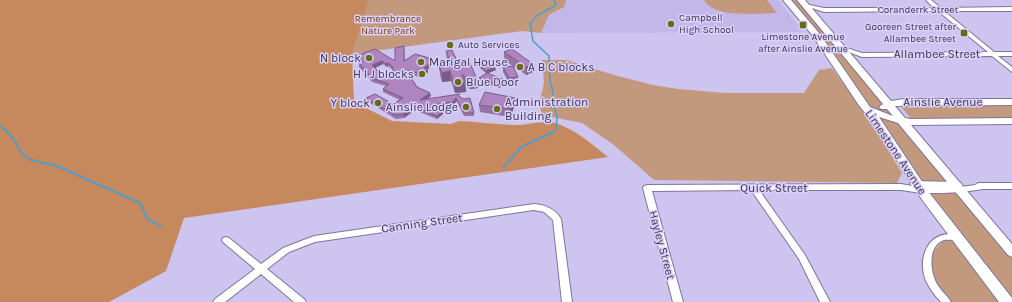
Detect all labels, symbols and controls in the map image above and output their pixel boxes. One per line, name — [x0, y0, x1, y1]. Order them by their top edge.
street label: Coranderrk Street — [878, 4, 958, 16]
place label: Campbell High School — [679, 12, 734, 36]
park label: Remembrance Nature Park — [355, 13, 421, 37]
marker: Campbell High School — [666, 19, 676, 29]
marker: Limestone Avenue after Ainslie Avenue — [798, 20, 808, 30]
place label: Gooreen Street after Allambee Street — [865, 21, 956, 45]
marker: Gooreen Street after Allambee Street — [959, 28, 969, 38]
place label: Limestone Avenue after Ainslie Avenue — [758, 31, 848, 55]
place label: Auto Services — [458, 39, 520, 51]
marker: Auto Services — [445, 40, 455, 50]
street label: Allambee Street — [894, 47, 981, 61]
place label: N block — [320, 51, 361, 65]
marker: N block — [364, 53, 374, 63]
place label: Marigal House — [429, 55, 508, 69]
marker: Marigal House — [416, 57, 426, 67]
place label: A B C blocks — [528, 60, 595, 74]
marker: A B C blocks — [515, 62, 525, 72]
place label: H I J blocks — [353, 67, 414, 81]
marker: H I J blocks — [417, 69, 427, 79]
place label: Blue Door — [466, 75, 519, 89]
marker: Blue Door — [453, 77, 463, 87]
place label: Administration Building — [505, 95, 588, 123]
street label: Ainslie Avenue — [903, 95, 983, 109]
place label: Y block — [331, 96, 370, 110]
marker: Y block — [373, 98, 383, 108]
place label: Ainslie Lodge — [386, 100, 458, 114]
marker: Ainslie Lodge — [461, 102, 471, 112]
marker: Administration Building — [492, 104, 502, 114]
street label: Limestone Avenue — [862, 107, 930, 197]
street label: Quick Street — [740, 181, 808, 195]
street label: Hayley Street — [646, 209, 678, 282]
street label: Canning Street — [381, 210, 464, 236]

